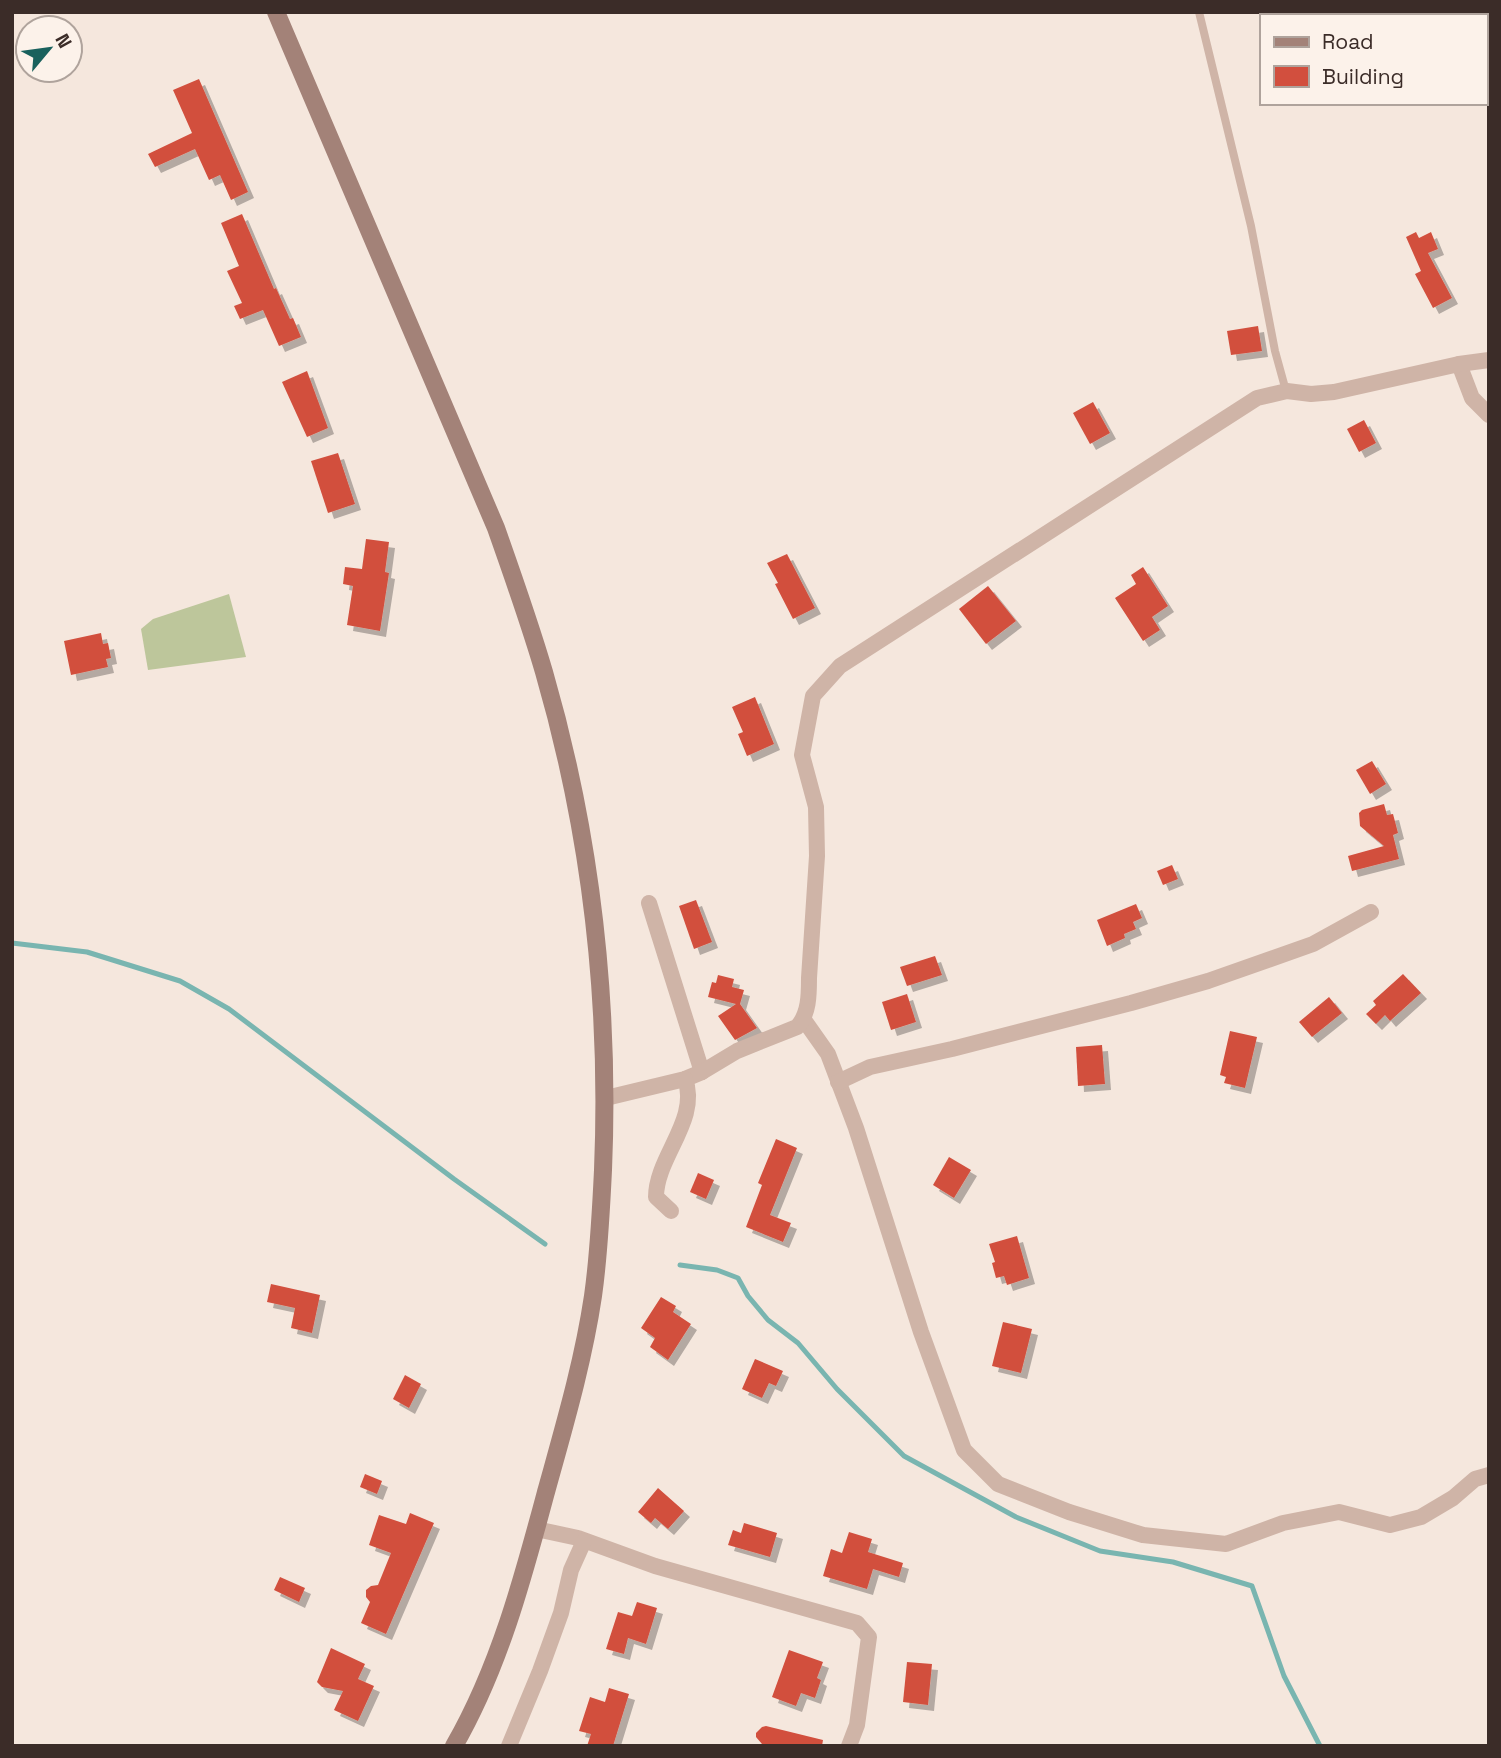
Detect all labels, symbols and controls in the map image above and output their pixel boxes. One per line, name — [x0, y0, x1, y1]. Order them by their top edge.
north arrow — [14, 14, 84, 84]
legend — [1260, 14, 1487, 105]
text: Road — [1322, 28, 1374, 55]
text: N — [49, 29, 77, 53]
text: Building — [1322, 63, 1404, 90]

